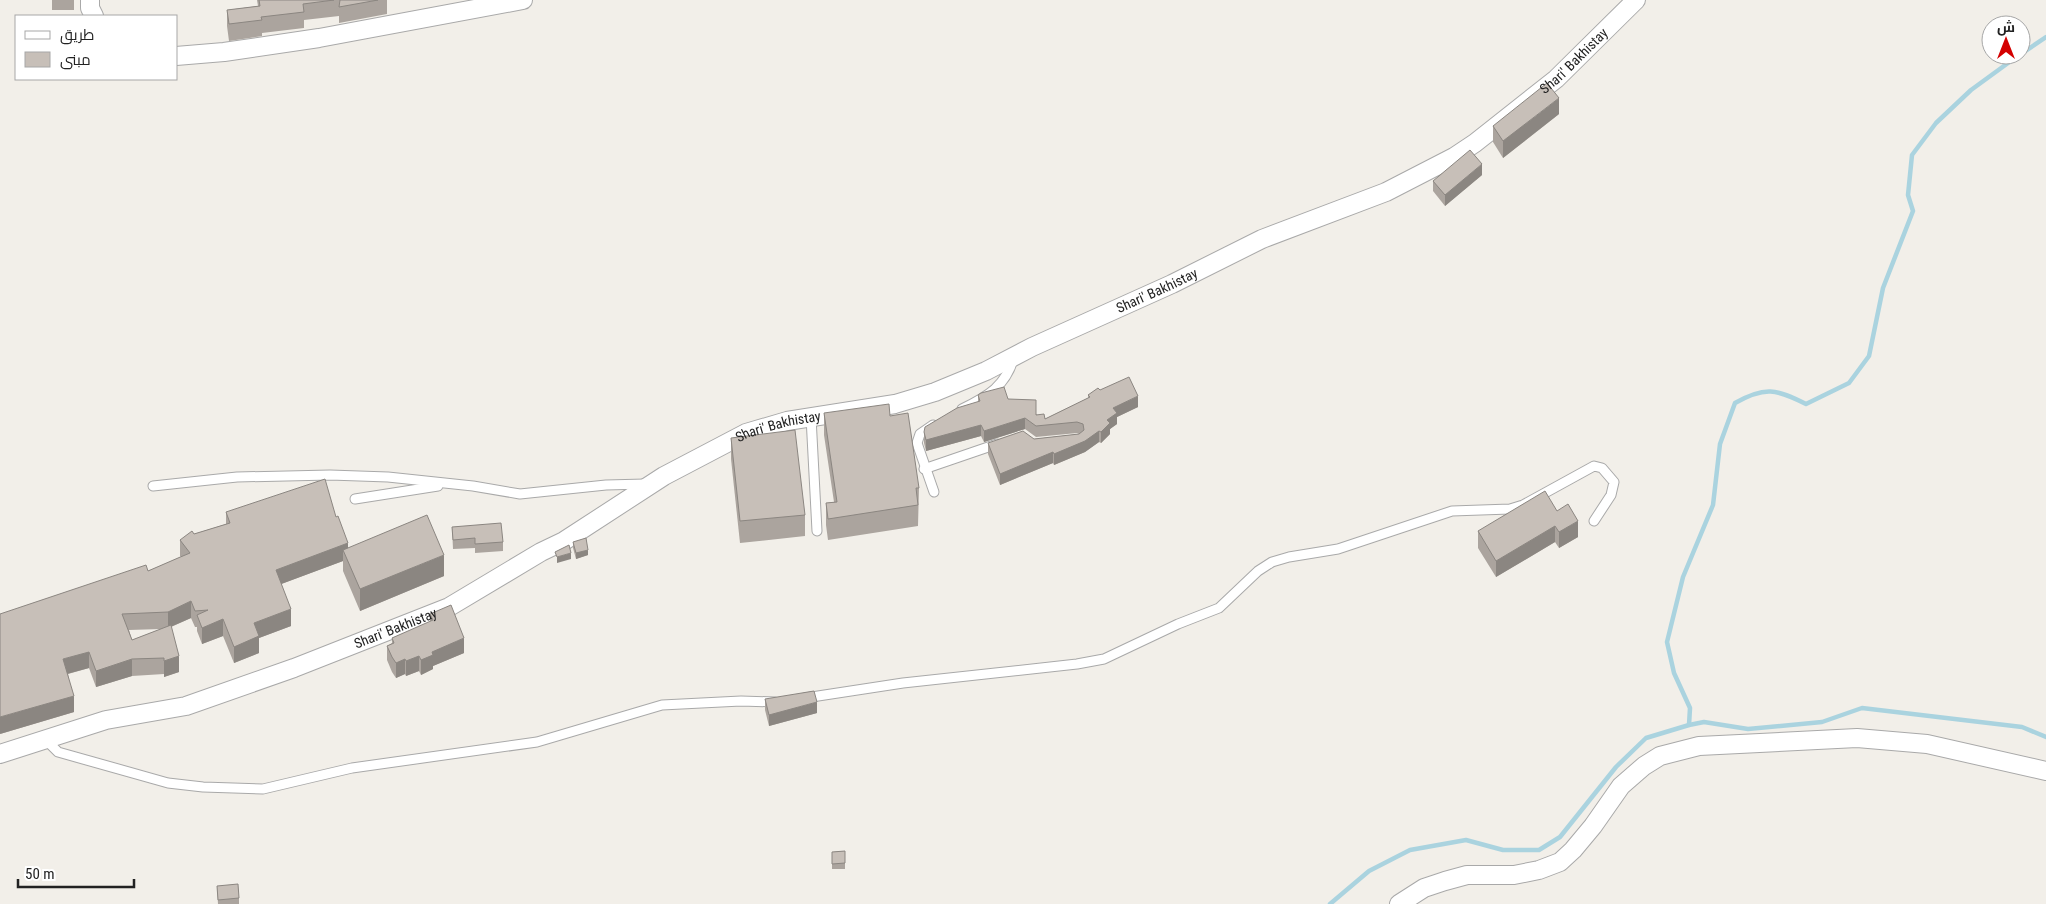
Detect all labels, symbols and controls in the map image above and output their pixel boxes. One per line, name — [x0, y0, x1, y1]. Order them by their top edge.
legend — [15, 15, 178, 80]
north arrow — [1981, 15, 2031, 65]
text: ش — [1997, 19, 2015, 36]
street label: Shari' Bakhistay — [1537, 25, 1611, 97]
text: طريق — [60, 26, 94, 45]
text: مبنى — [60, 51, 91, 70]
street label: Shari' Bakhistay — [1114, 265, 1200, 316]
street label: Shari' Bakhistay — [733, 408, 822, 445]
street label: Shari' Bakhistay — [352, 605, 439, 652]
scale bar — [18, 856, 134, 888]
text: 50 m — [25, 865, 55, 883]

